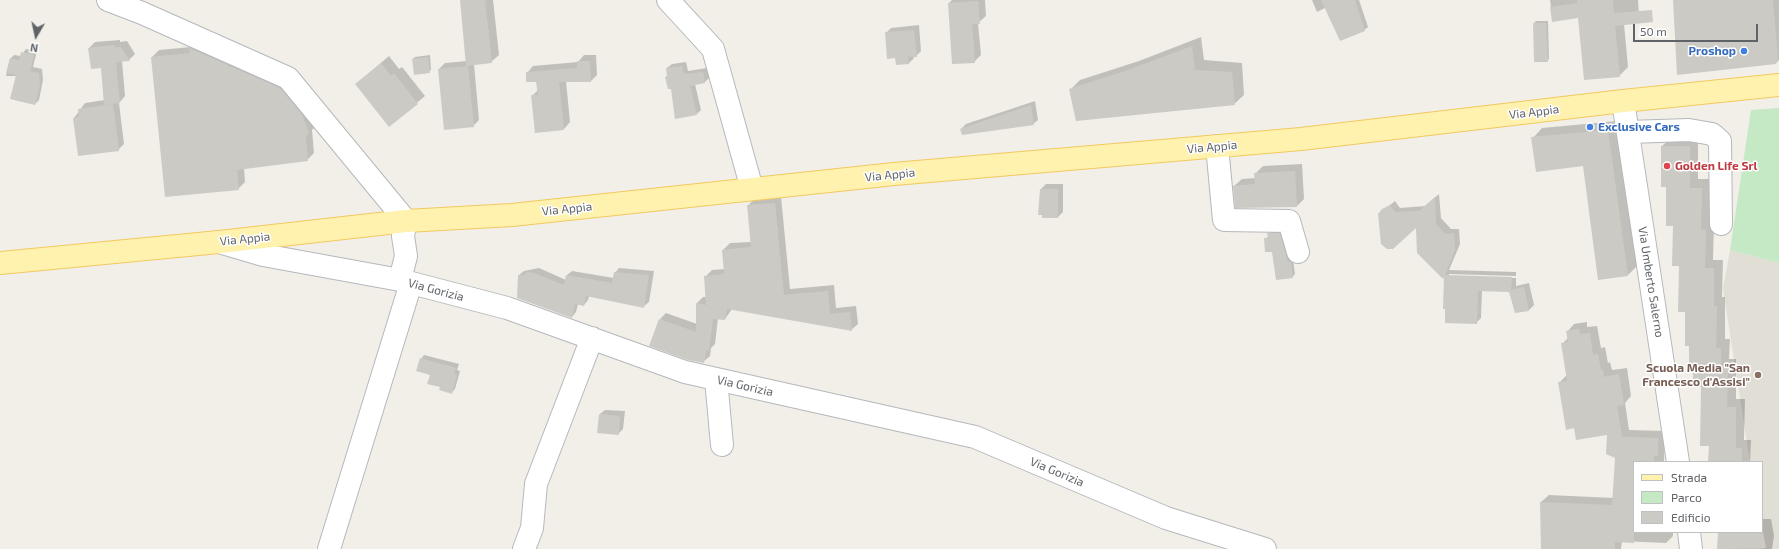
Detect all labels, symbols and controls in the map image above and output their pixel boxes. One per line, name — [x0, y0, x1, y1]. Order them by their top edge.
north arrow — [16, 16, 56, 56]
scale bar — [1635, 16, 1760, 42]
text: 50 m — [1640, 24, 1667, 38]
text: N — [29, 41, 39, 55]
place label: Proshop — [1689, 44, 1736, 58]
marker: Proshop — [1739, 46, 1749, 56]
street label: Via Appia — [1508, 102, 1560, 122]
place label: Exclusive Cars — [1598, 120, 1680, 134]
marker: Exclusive Cars — [1585, 122, 1595, 132]
street label: Via Appia — [1186, 138, 1238, 156]
place label: Golden Life Srl — [1675, 159, 1757, 173]
marker: Golden Life Srl — [1662, 161, 1672, 171]
street label: Via Appia — [864, 165, 916, 185]
street label: Via Appia — [541, 199, 593, 219]
street label: Via Umberto Salerno — [1635, 225, 1667, 339]
street label: Via Appia — [219, 229, 271, 249]
street label: Via Gorizia — [406, 276, 466, 304]
place label: Scuola Media "San Francesco d'Assisi" — [1642, 361, 1750, 389]
marker: Scuola Media "San Francesco d'Assisi" — [1753, 370, 1763, 380]
street label: Via Gorizia — [715, 373, 775, 399]
street label: Via Gorizia — [1028, 454, 1086, 490]
legend — [1633, 461, 1763, 533]
text: Strada — [1671, 470, 1707, 484]
text: Parco — [1671, 490, 1702, 504]
text: Edificio — [1671, 510, 1711, 524]

